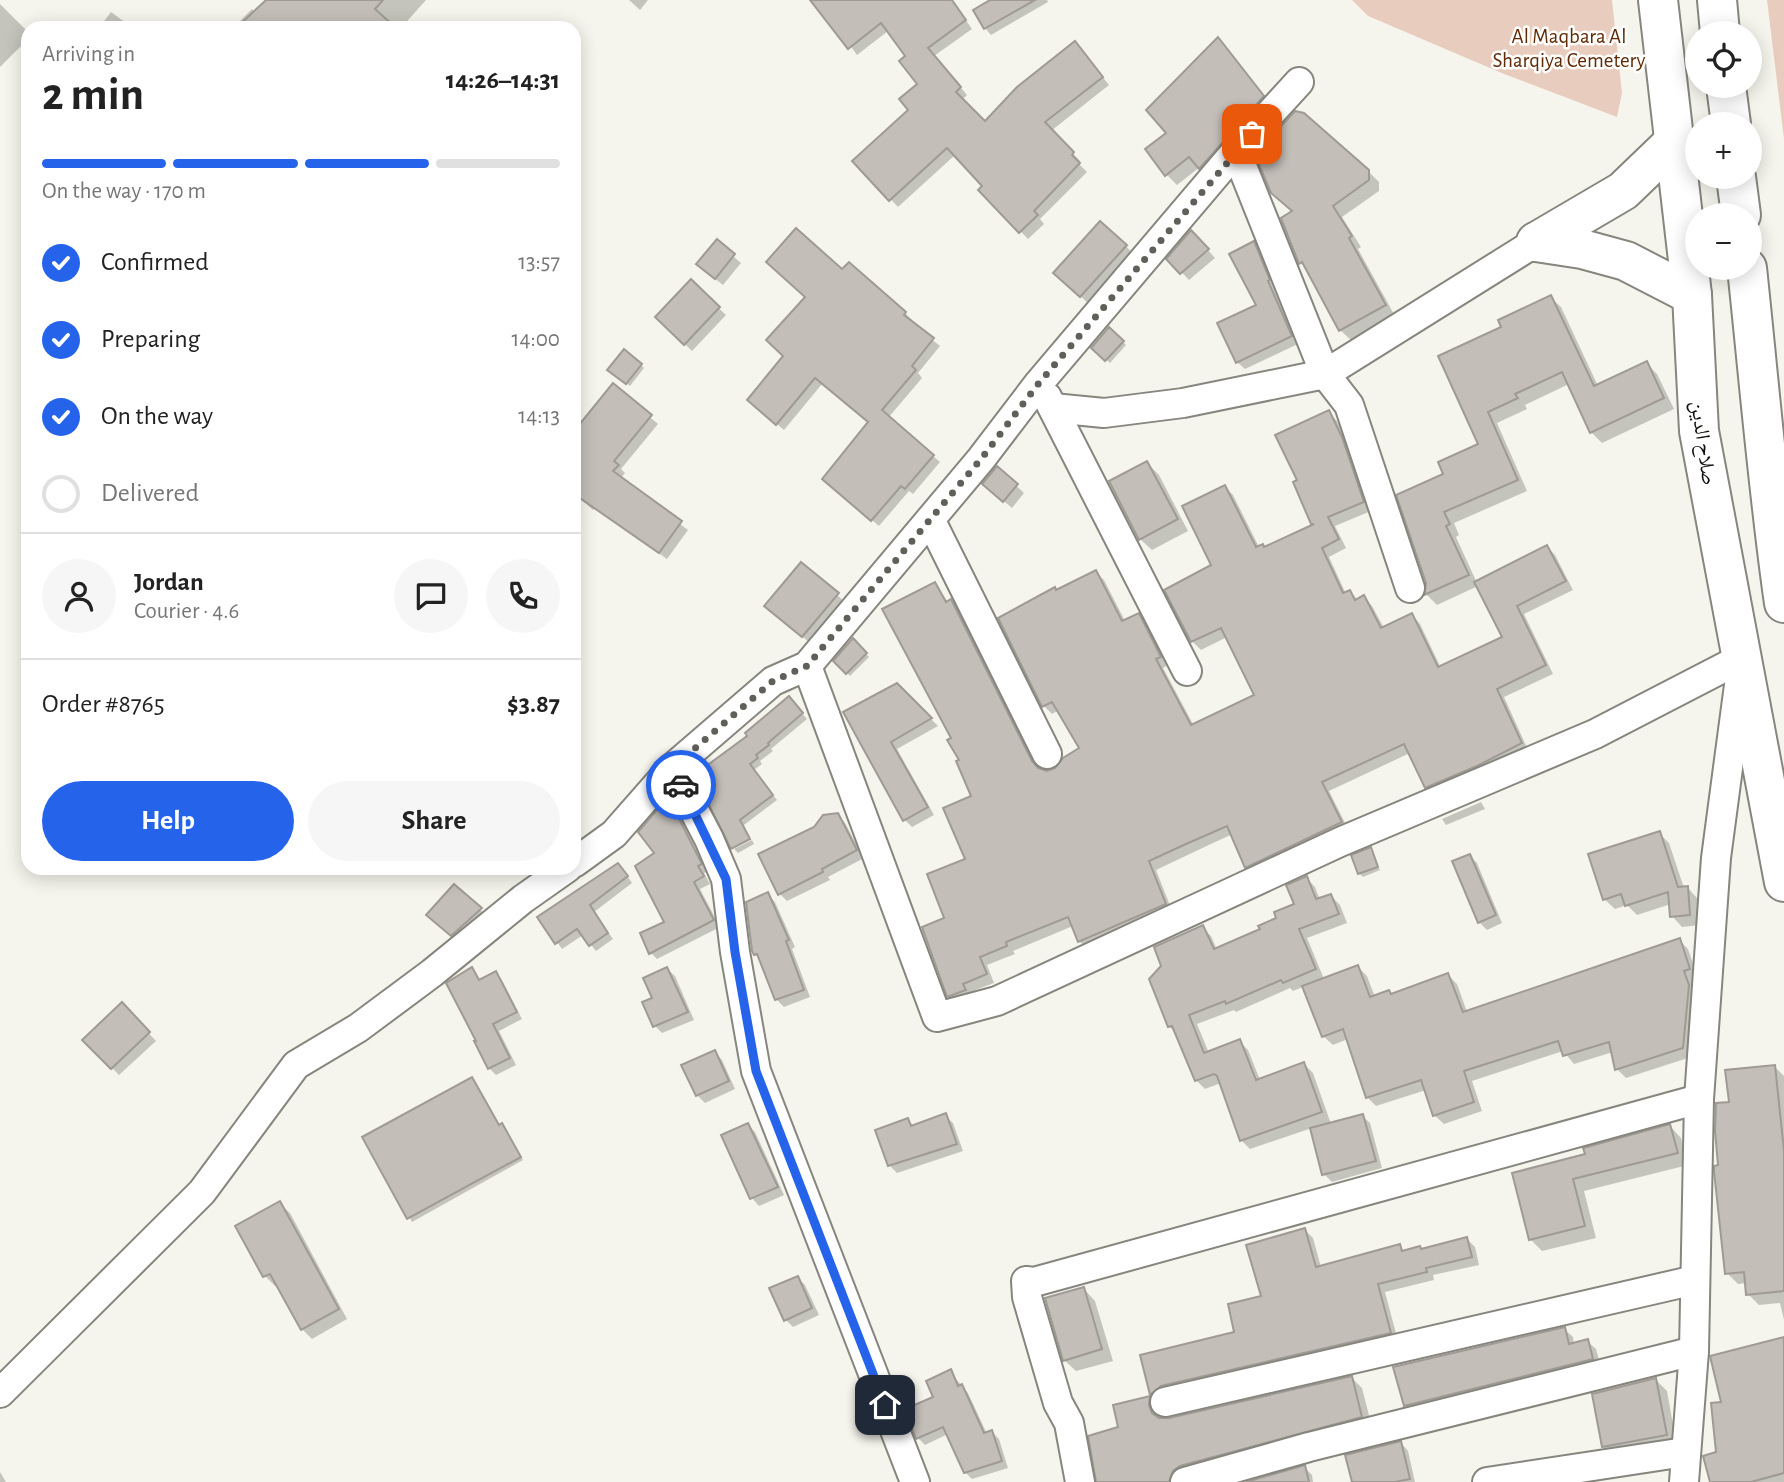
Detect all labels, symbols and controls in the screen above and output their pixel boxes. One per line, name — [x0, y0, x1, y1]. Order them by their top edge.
map controls — [1685, 21, 1762, 280]
button: locate — [1685, 21, 1762, 98]
park label: Al Maqbara Al Sharqiya Cemetery — [1492, 26, 1646, 71]
text: Arriving in — [42, 43, 135, 66]
text: 14:26–14:31 — [446, 67, 560, 93]
text: 2 min — [42, 72, 144, 118]
pin — [1222, 104, 1282, 164]
button: + — [1685, 112, 1762, 189]
icon: bag — [1233, 115, 1271, 153]
text: On the way · 170 m — [42, 180, 206, 203]
button: − — [1685, 203, 1762, 280]
icon: check — [42, 244, 80, 282]
text: Confirmed — [101, 249, 209, 275]
text: 13:57 — [518, 251, 560, 274]
icon: check — [42, 321, 80, 359]
text: Preparing — [101, 326, 200, 352]
text: 14:00 — [511, 328, 560, 351]
icon: check — [42, 398, 80, 436]
street label: صلاح الدين — [1685, 400, 1720, 487]
text: On the way — [101, 403, 213, 429]
text: 14:13 — [518, 405, 560, 428]
text: Delivered — [101, 480, 199, 506]
button: person — [42, 559, 116, 633]
button: chat — [394, 559, 468, 633]
button: phone — [486, 559, 560, 633]
text: Jordan — [134, 569, 204, 595]
text: Courier · 4.6 — [134, 600, 239, 623]
text: Order #8765 — [42, 691, 165, 717]
text: $3.87 — [507, 691, 560, 717]
courier — [646, 750, 716, 820]
icon: car — [662, 766, 700, 804]
button: Help — [42, 781, 294, 861]
button: Share — [308, 781, 560, 861]
pin — [855, 1375, 915, 1435]
icon: home — [866, 1386, 904, 1424]

